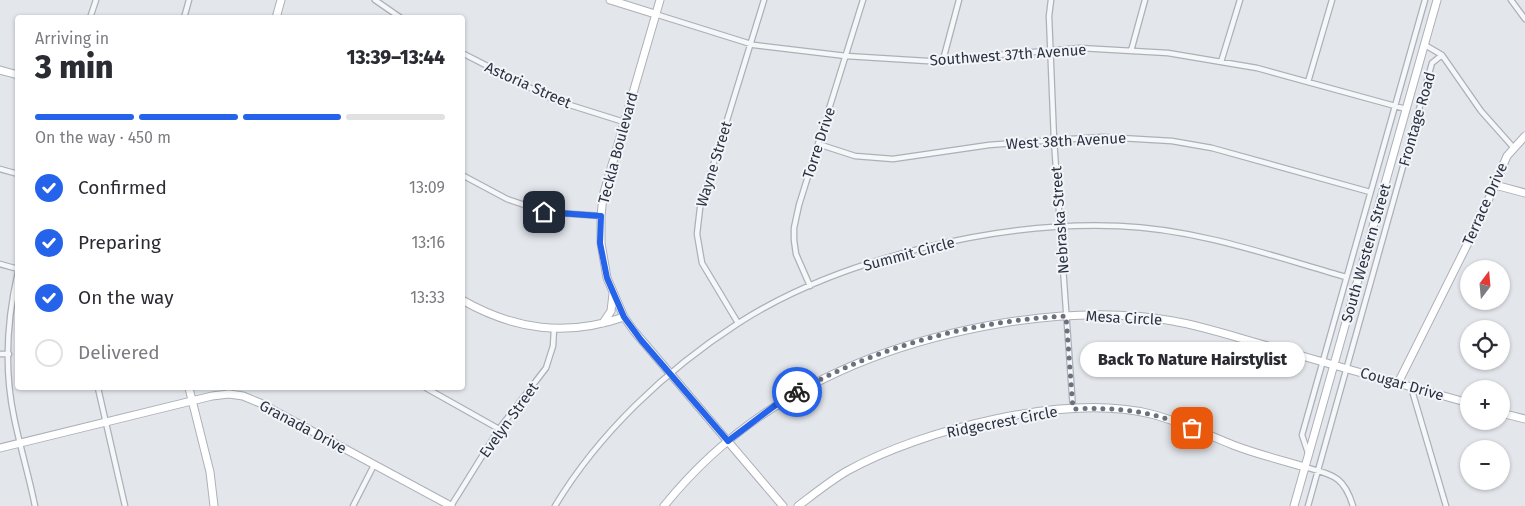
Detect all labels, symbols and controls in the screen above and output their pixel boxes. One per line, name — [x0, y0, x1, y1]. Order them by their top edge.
text: Arriving in — [35, 29, 109, 48]
street label: Southwest 37th Avenue — [929, 41, 1087, 69]
text: 13:39–13:44 — [347, 46, 445, 69]
text: 3 min — [35, 48, 113, 86]
street label: Astoria Street — [482, 58, 574, 112]
street label: Frontage Road — [1395, 70, 1439, 168]
street label: Teckla Boulevard — [594, 90, 642, 206]
street label: Torre Drive — [799, 105, 839, 181]
street label: Wayne Street — [692, 118, 736, 209]
text: On the way · 450 m — [35, 128, 171, 147]
street label: West 38th Avenue — [1005, 129, 1127, 153]
street label: Terrace Drive — [1459, 160, 1511, 248]
street label: Nebraska Street — [1047, 165, 1073, 274]
icon: check — [35, 174, 63, 202]
text: Confirmed — [78, 176, 167, 199]
text: 13:09 — [409, 178, 445, 197]
street label: South Western Street — [1338, 181, 1395, 325]
pin — [523, 191, 565, 233]
icon: home — [530, 198, 558, 226]
icon: check — [35, 229, 63, 257]
text: Preparing — [78, 231, 161, 254]
text: 13:16 — [411, 233, 445, 252]
street label: Summit Circle — [861, 233, 957, 275]
north arrow — [1460, 260, 1510, 310]
map controls — [1460, 260, 1510, 490]
icon: check — [35, 284, 63, 312]
text: On the way — [78, 286, 174, 309]
text: 13:33 — [410, 288, 445, 307]
street label: Mesa Circle — [1085, 307, 1163, 329]
button: locate — [1460, 320, 1510, 370]
text: Delivered — [78, 341, 160, 364]
callout: Back To Nature Hairstylist — [1080, 343, 1304, 378]
text: Back To Nature Hairstylist — [1098, 350, 1287, 369]
street label: Cougar Drive — [1358, 363, 1446, 405]
courier — [772, 367, 822, 417]
icon: bike — [783, 378, 811, 406]
street label: Evelyn Street — [476, 379, 543, 461]
button: + — [1460, 380, 1510, 430]
street label: Granada Drive — [256, 396, 350, 458]
street label: Ridgecrest Circle — [945, 402, 1059, 442]
pin — [1171, 407, 1213, 449]
icon: bag — [1178, 414, 1206, 442]
button: − — [1460, 440, 1510, 490]

